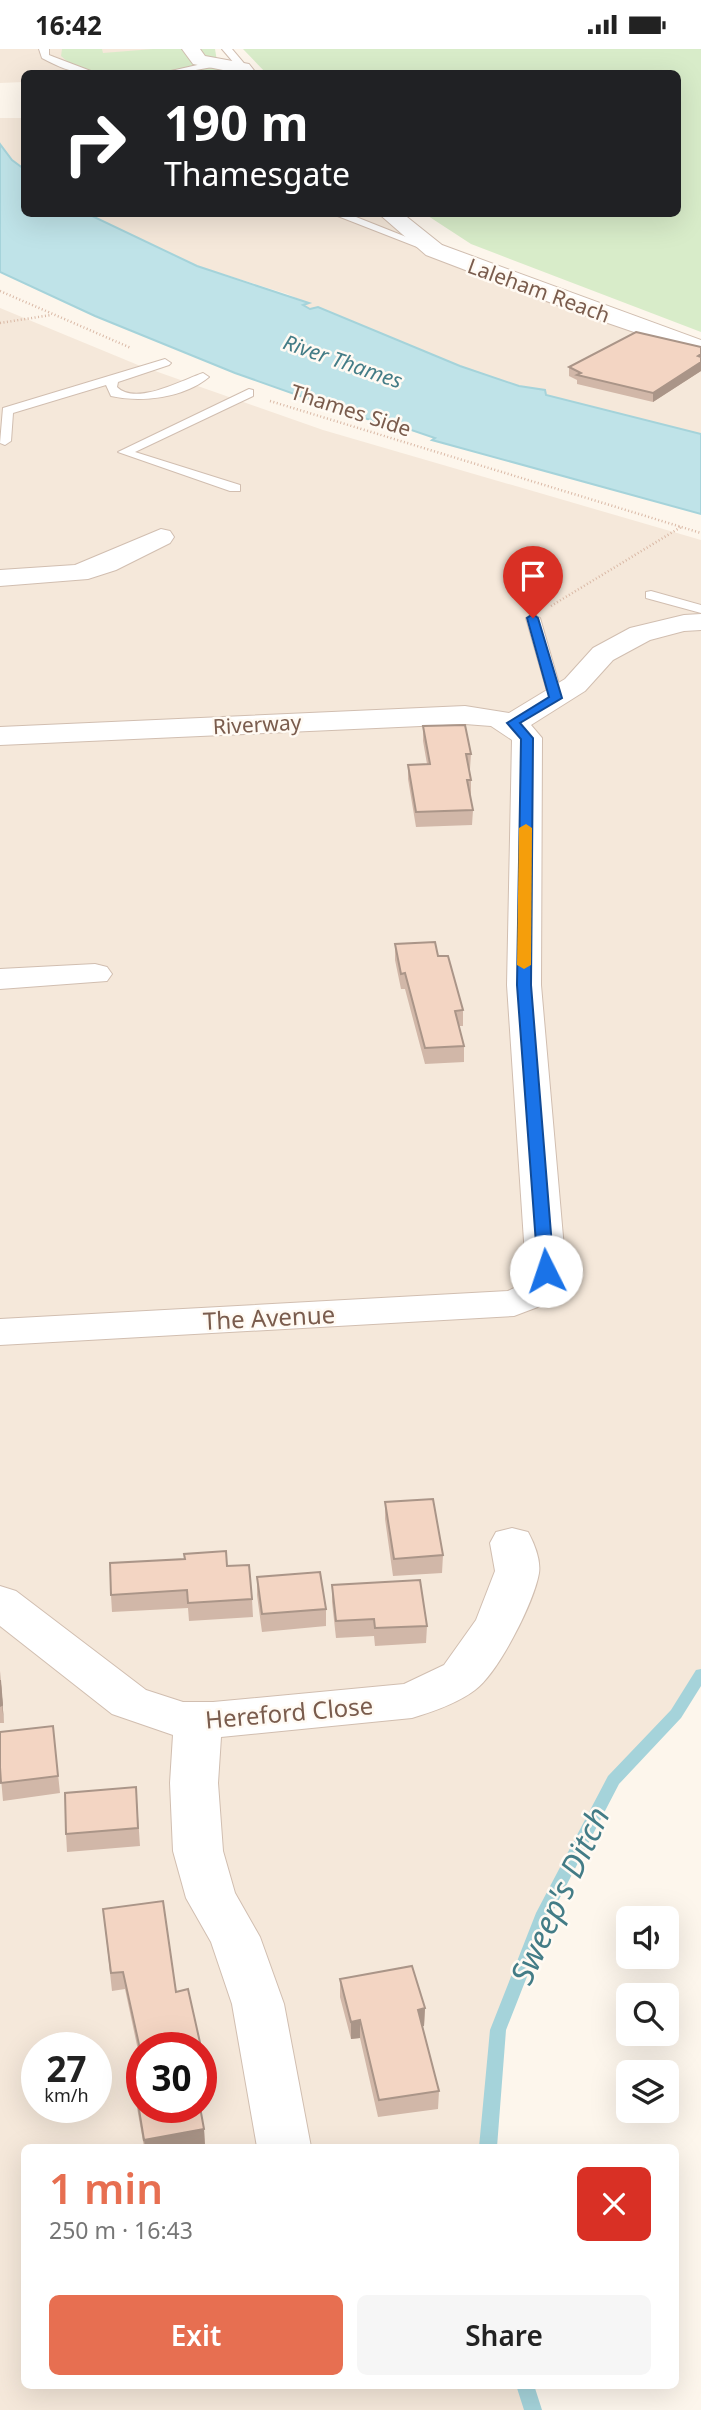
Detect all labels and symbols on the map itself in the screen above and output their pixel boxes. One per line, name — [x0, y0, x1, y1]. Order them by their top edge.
street label: Laleham Reach — [464, 251, 614, 329]
water label: River Thames — [280, 328, 406, 394]
street label: Thames Side — [287, 377, 415, 443]
pin — [503, 546, 563, 618]
street label: Riverway — [212, 708, 302, 740]
position arrow — [509, 1234, 583, 1308]
street label: The Avenue — [202, 1297, 336, 1337]
street label: Hereford Close — [204, 1688, 374, 1736]
water label: Sweep's Ditch — [499, 1799, 619, 1991]
speed limit sign: 30 — [126, 2032, 217, 2123]

